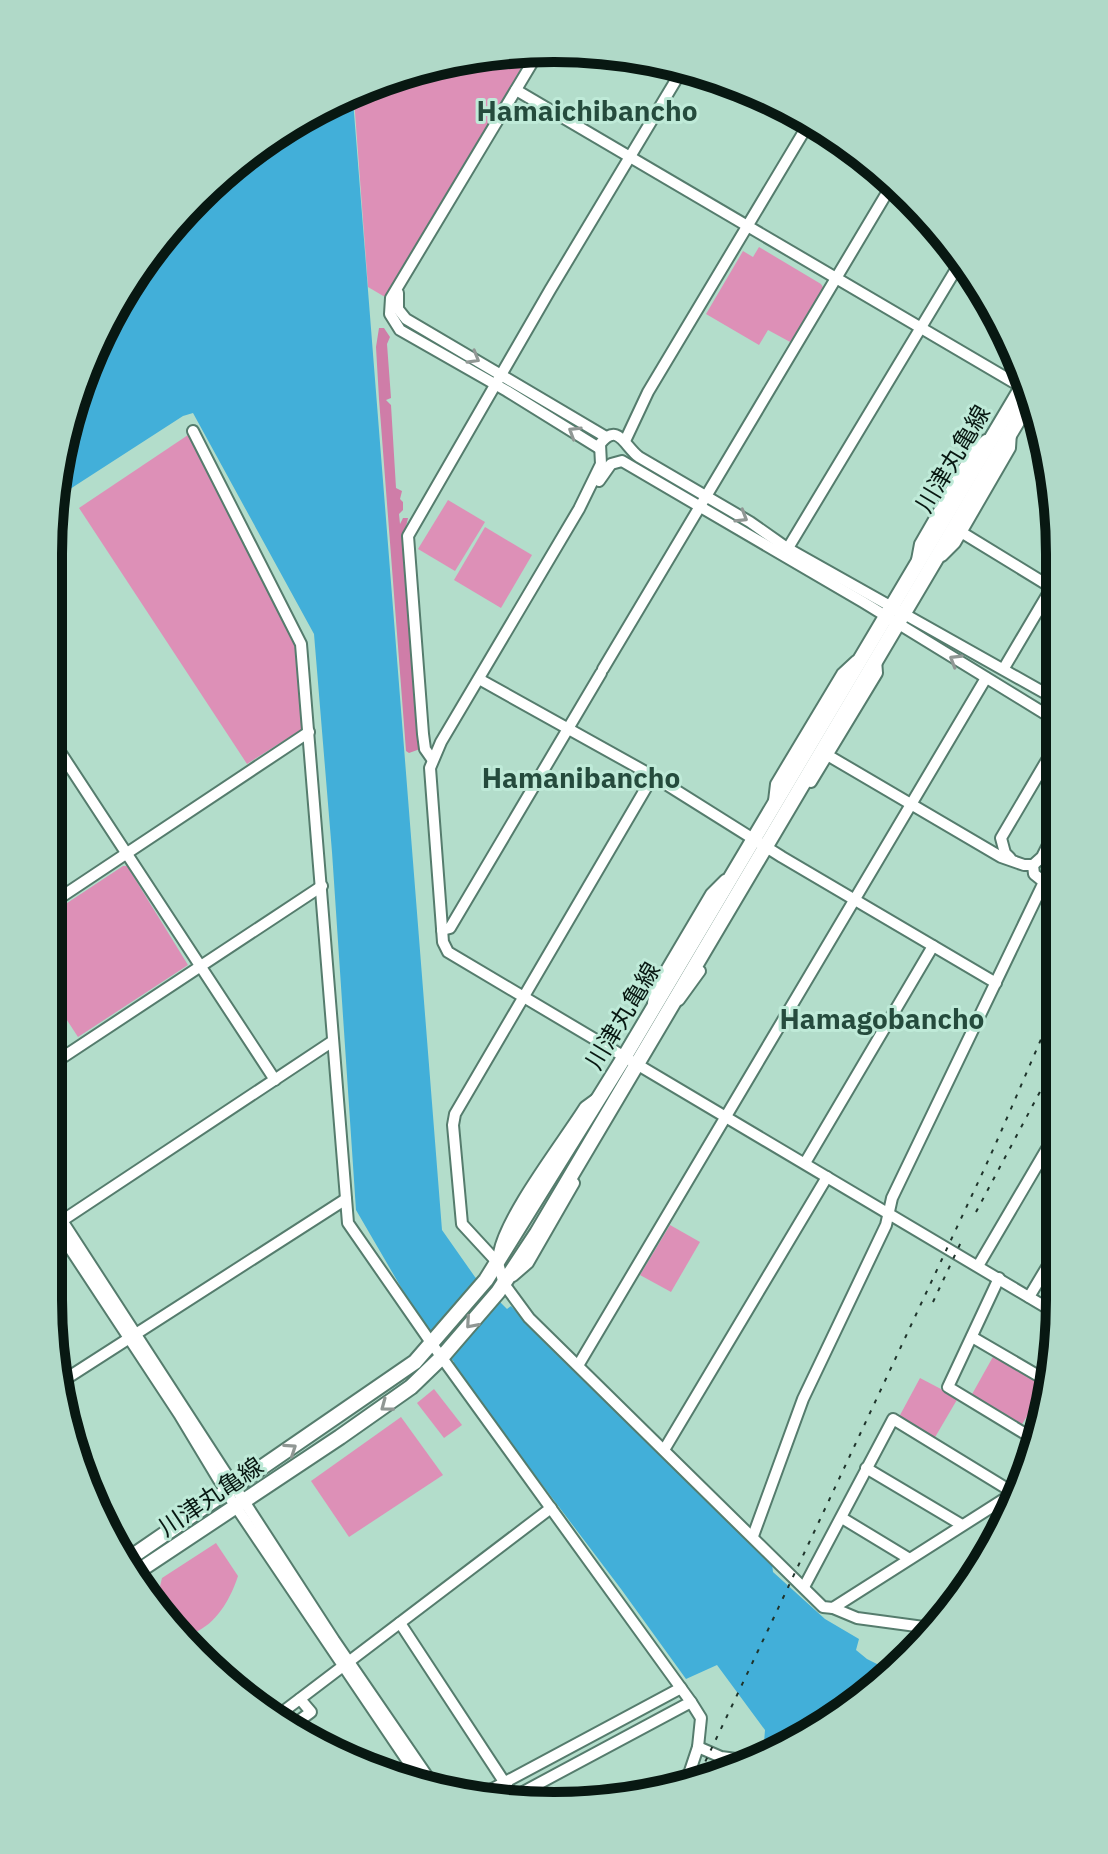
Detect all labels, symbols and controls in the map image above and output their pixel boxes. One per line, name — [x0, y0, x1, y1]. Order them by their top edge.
district label: Hamaichibancho — [477, 92, 697, 129]
one-way arrow — [465, 348, 480, 364]
street label: 川津丸亀線 — [908, 399, 997, 518]
one-way arrow — [568, 427, 583, 442]
one-way arrow — [733, 508, 748, 523]
one-way arrow — [949, 654, 964, 670]
district label: Hamanibancho — [482, 759, 680, 796]
street label: 川津丸亀線 — [578, 956, 667, 1075]
district label: Hamagobancho — [780, 1000, 984, 1037]
one-way arrow — [466, 1313, 481, 1328]
one-way arrow — [380, 1396, 395, 1410]
one-way arrow — [282, 1443, 297, 1458]
street label: 川津丸亀線 — [152, 1449, 269, 1543]

